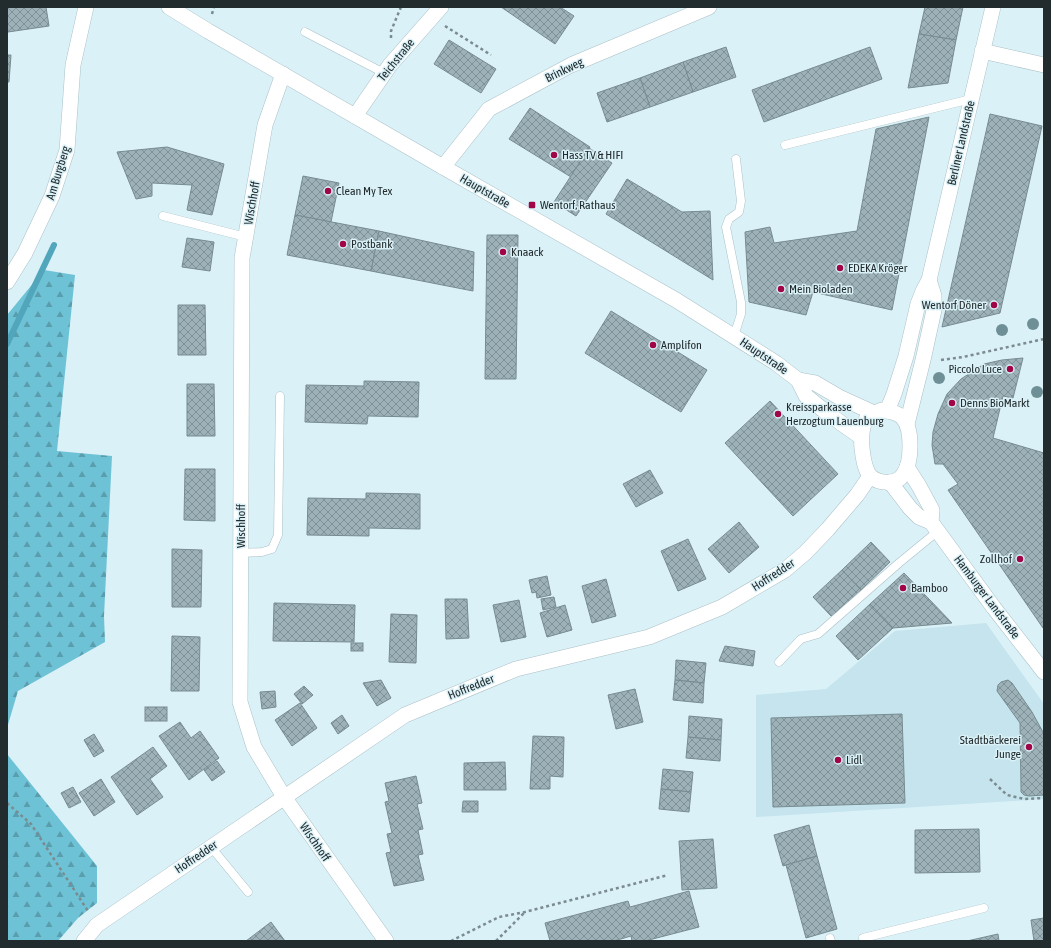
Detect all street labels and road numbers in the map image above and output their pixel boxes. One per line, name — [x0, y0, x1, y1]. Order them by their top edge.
street label: Teichstraße — [375, 36, 417, 84]
street label: Brinkweg — [543, 54, 586, 85]
street label: Berliner Landstraße — [944, 99, 978, 187]
street label: Am Burgberg — [43, 144, 73, 202]
street label: Hauptstraße — [458, 171, 512, 211]
street label: Wischhoff — [241, 180, 263, 226]
street label: Hauptstraße — [737, 335, 791, 377]
street label: Wischhoff — [234, 504, 248, 548]
street label: Hamburger Landstraße — [951, 553, 1023, 641]
street label: Hoffredder — [749, 556, 797, 594]
street label: Hoffredder — [446, 671, 496, 703]
street label: Wischhoff — [297, 820, 334, 864]
street label: Hoffredder — [172, 837, 220, 876]

